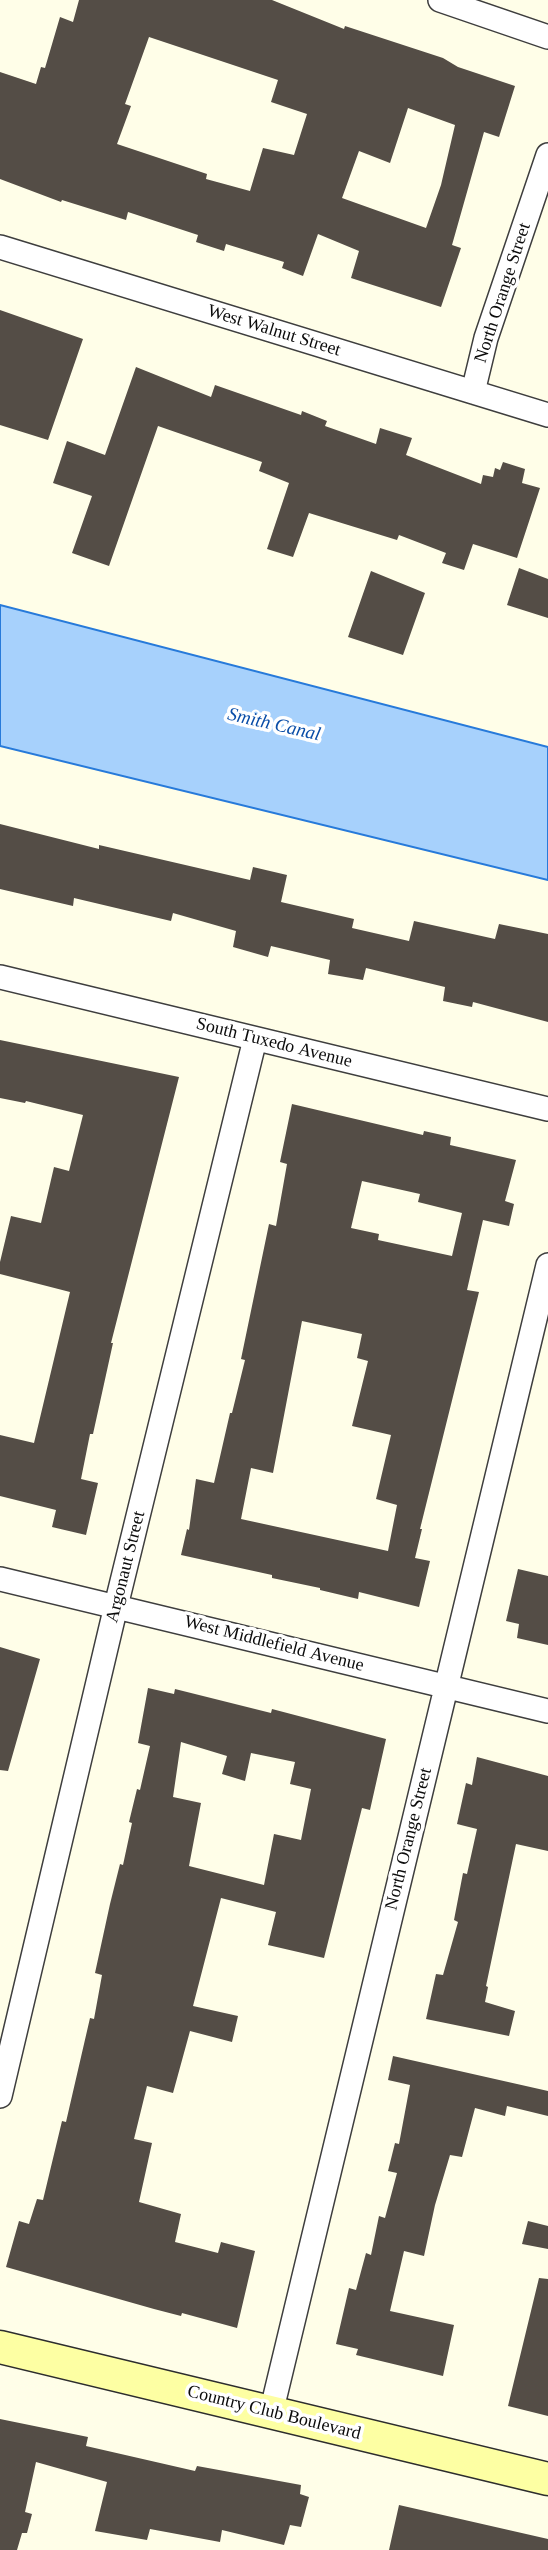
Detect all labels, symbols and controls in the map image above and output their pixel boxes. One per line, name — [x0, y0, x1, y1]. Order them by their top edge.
street label: North Orange Street — [470, 220, 536, 366]
street label: West Walnut Street — [205, 300, 343, 362]
water label: Smith Canal — [225, 703, 323, 747]
street label: South Tuxedo Avenue — [194, 1013, 354, 1073]
street label: Argonaut Street — [102, 1509, 150, 1625]
street label: West Middlefield Avenue — [182, 1611, 366, 1677]
street label: North Orange Street — [381, 1766, 437, 1912]
street label: Country Club Boulevard — [185, 2381, 363, 2445]

